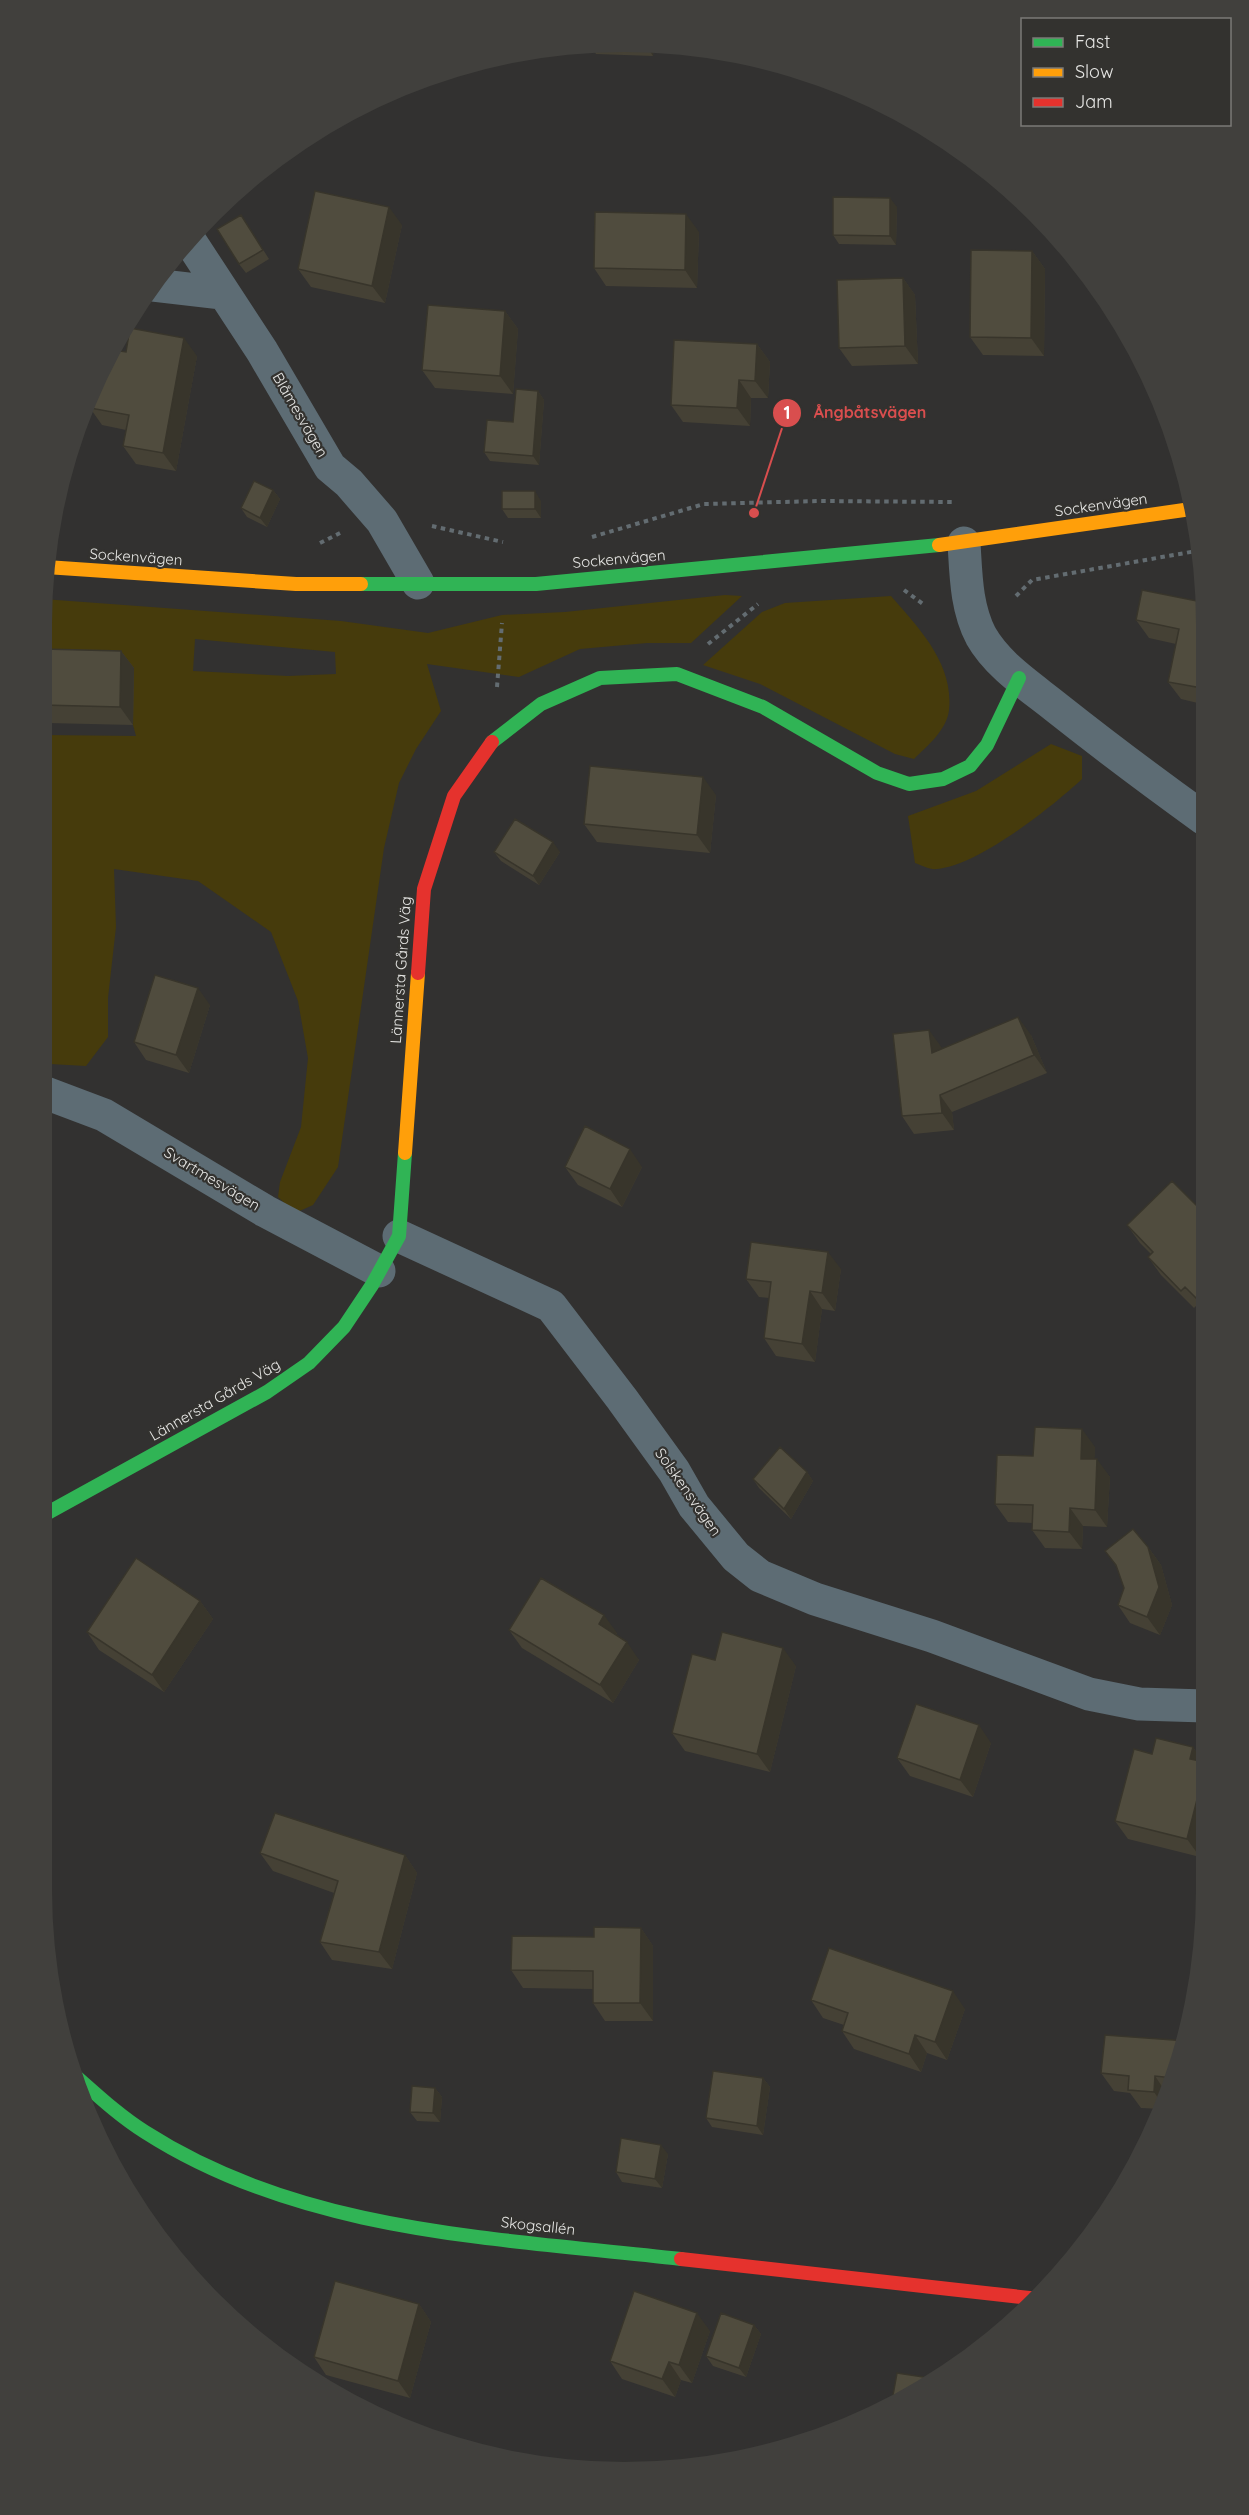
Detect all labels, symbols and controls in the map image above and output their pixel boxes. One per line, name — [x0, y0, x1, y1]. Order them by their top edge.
legend — [1021, 18, 1231, 126]
text: Fast — [1075, 30, 1110, 53]
text: Slow — [1075, 60, 1113, 83]
text: Jam — [1075, 90, 1113, 113]
street label: Blåmesvägen — [269, 369, 332, 460]
callout: Ångbåtsvägen — [772, 396, 938, 430]
text: 1 — [783, 401, 791, 424]
text: Ångbåtsvägen — [814, 402, 926, 422]
street label: Sockenvägen — [1053, 489, 1148, 520]
street label: Sockenvägen — [89, 544, 183, 569]
street label: Sockenvägen — [572, 545, 666, 572]
street label: Lännersta Gårds Väg — [386, 896, 415, 1044]
street label: Svartmesvägen — [161, 1142, 264, 1215]
street label: Lännersta Gårds Väg — [146, 1354, 283, 1445]
street label: Solskensvägen — [651, 1444, 726, 1539]
street label: Skogsallén — [500, 2212, 576, 2239]

